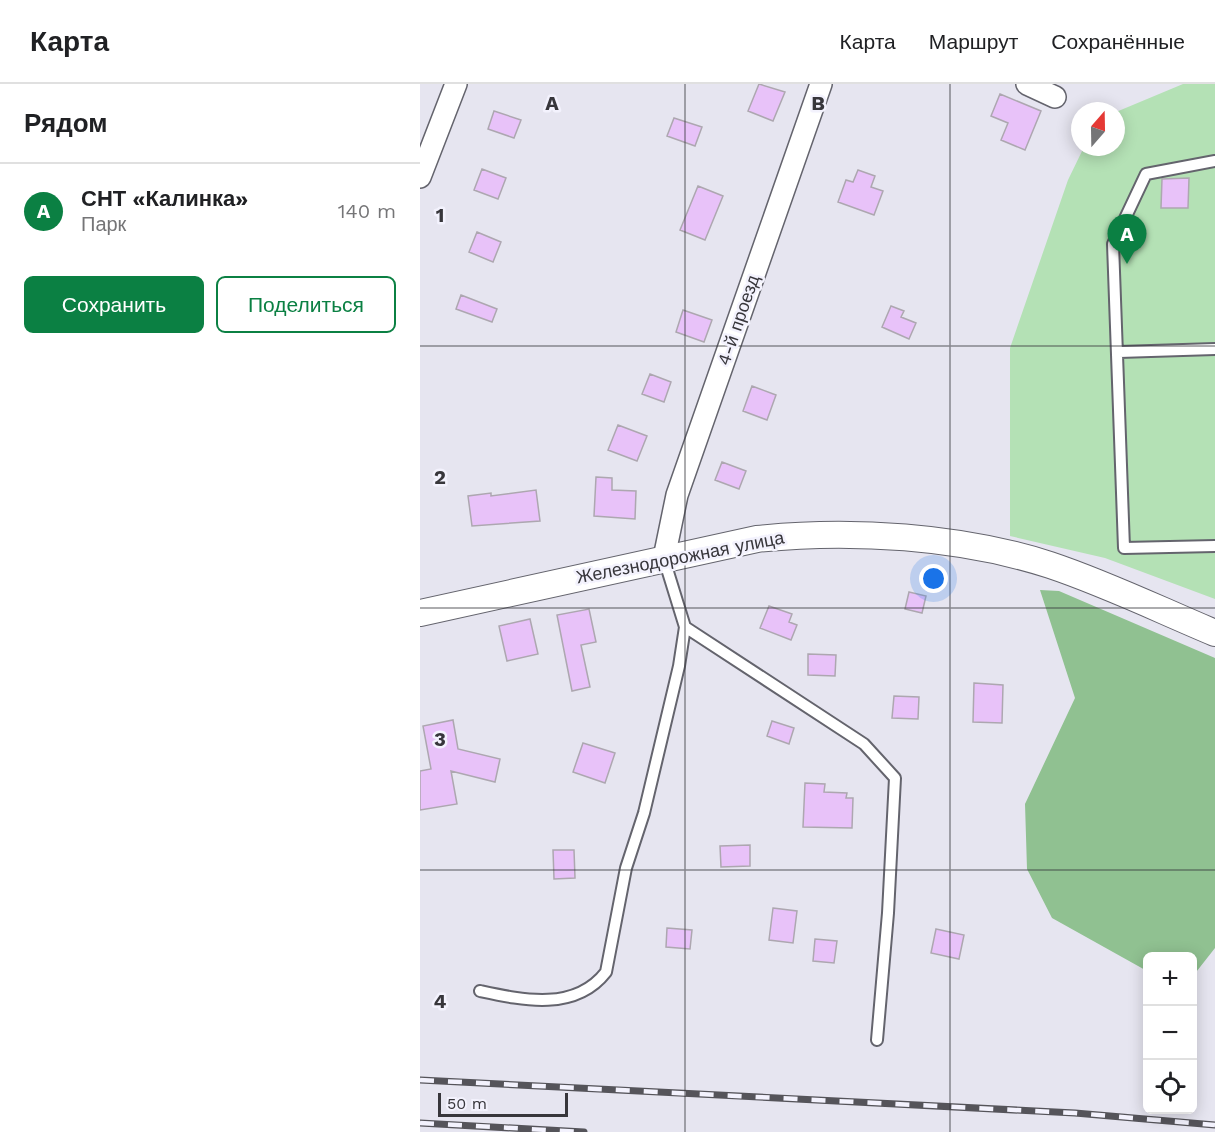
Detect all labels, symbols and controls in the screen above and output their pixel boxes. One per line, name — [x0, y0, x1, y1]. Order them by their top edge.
text: Карта — [30, 25, 109, 58]
text: Карта — [840, 29, 896, 54]
text: Маршрут — [929, 29, 1018, 54]
text: Сохранённые — [1051, 29, 1185, 54]
text: A — [545, 91, 559, 115]
text: B — [811, 91, 825, 115]
north arrow — [1071, 102, 1125, 156]
text: Рядом — [24, 108, 107, 138]
text: СНТ «Калинка» — [81, 186, 248, 211]
text: A — [37, 199, 50, 223]
text: 140 m — [338, 199, 396, 223]
text: 1 — [436, 203, 444, 227]
text: Парк — [81, 212, 126, 236]
pin: A — [1108, 214, 1146, 264]
street label: 4-й проезд — [713, 272, 763, 368]
button: Сохранить — [24, 276, 204, 333]
button: Поделиться — [216, 276, 396, 333]
text: 2 — [434, 465, 446, 489]
street label: Железнодорожная улица — [574, 526, 787, 587]
your location — [919, 564, 948, 593]
text: 3 — [434, 727, 446, 751]
map controls — [1143, 952, 1197, 1114]
button: + — [1143, 952, 1197, 1006]
text: 4 — [434, 989, 447, 1013]
button: − — [1143, 1006, 1197, 1060]
button: locate — [1143, 1060, 1197, 1114]
scale bar — [438, 1090, 568, 1118]
text: 50 m — [447, 1094, 487, 1113]

